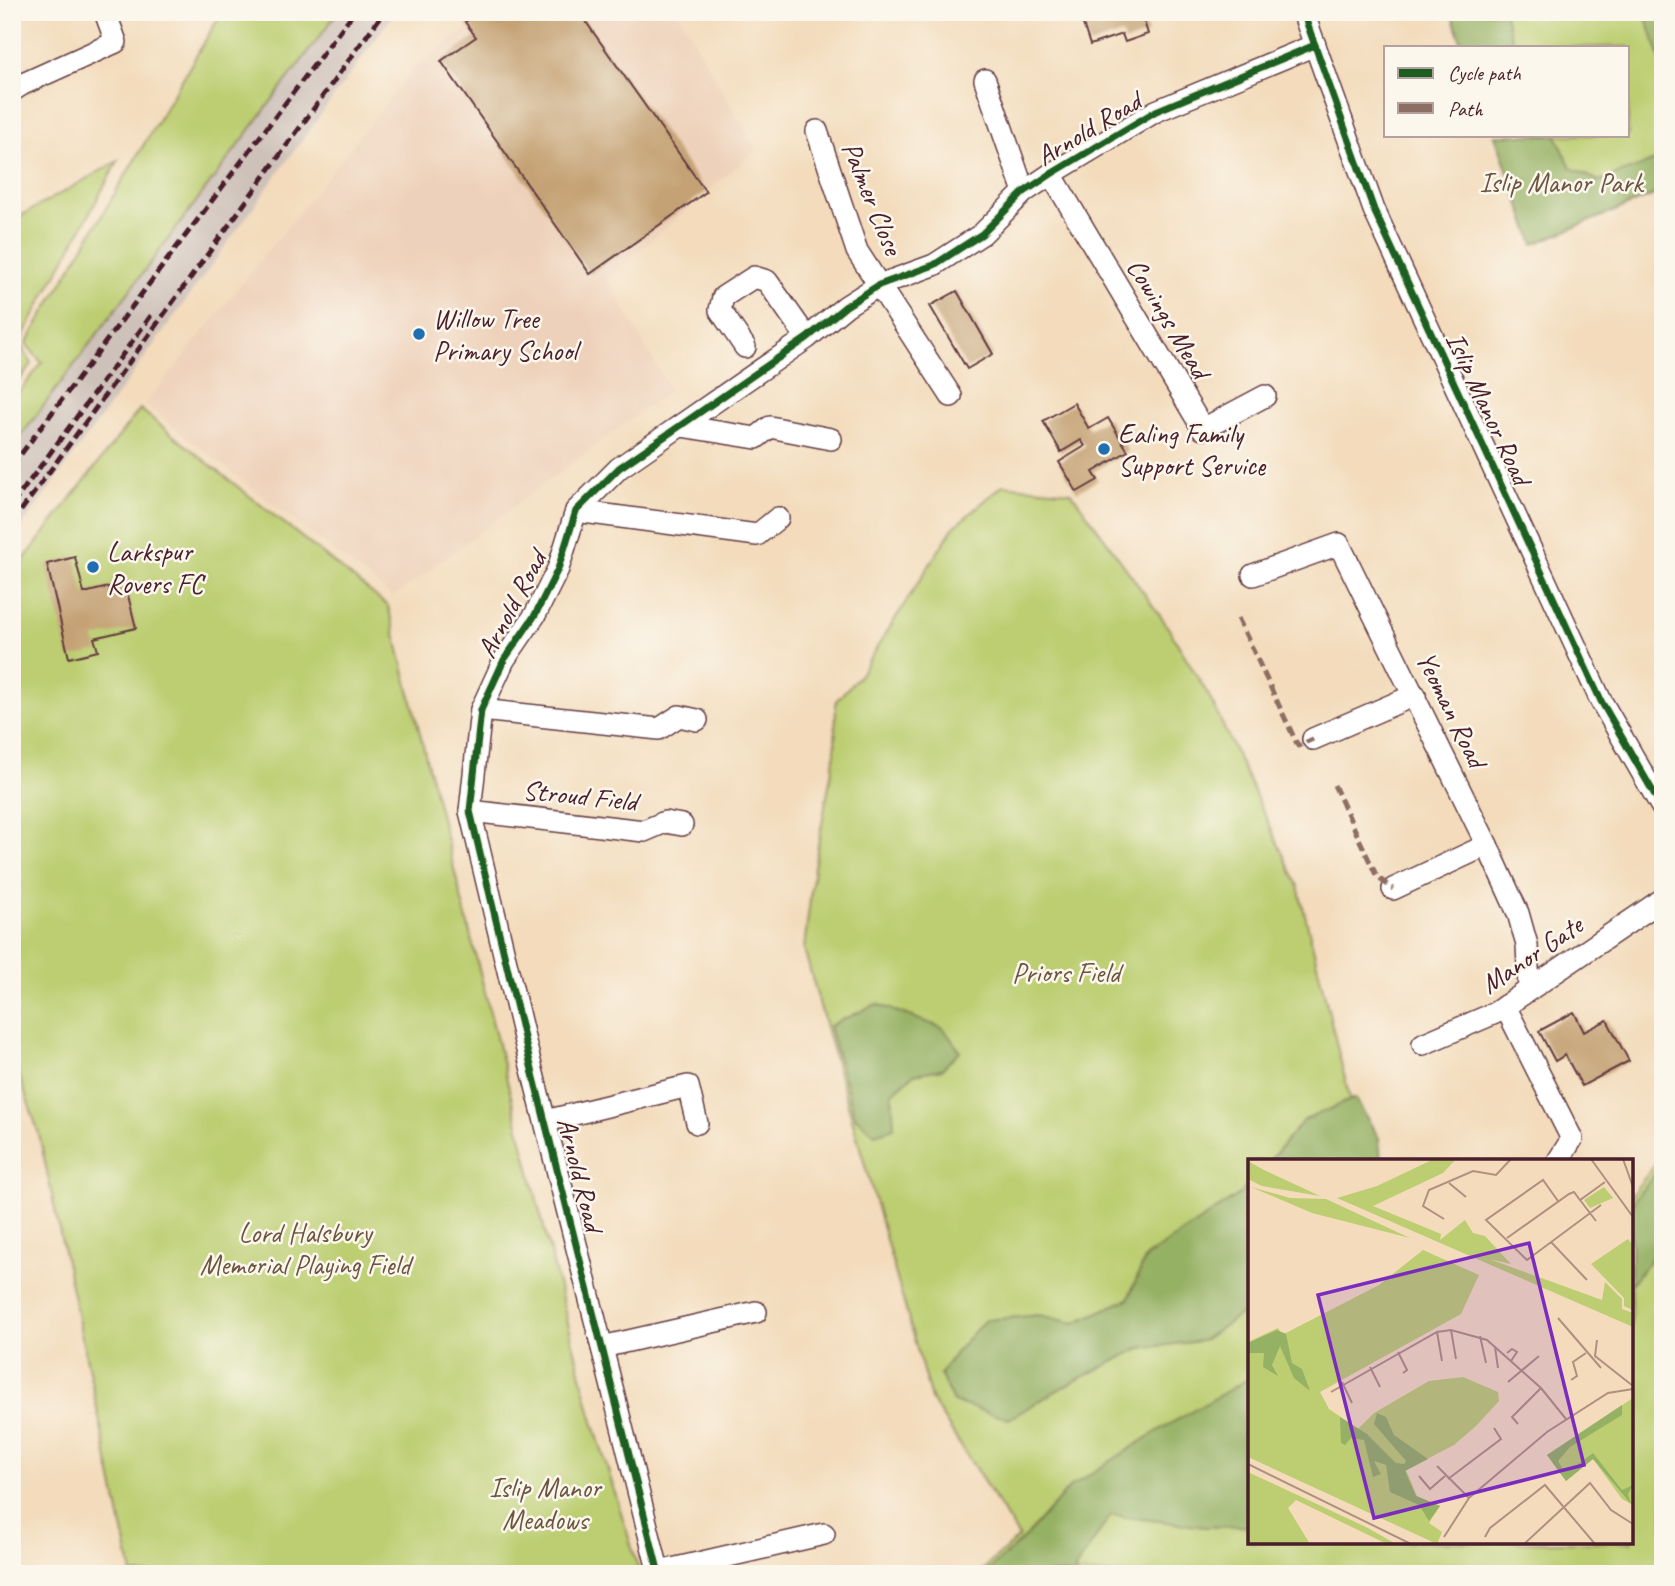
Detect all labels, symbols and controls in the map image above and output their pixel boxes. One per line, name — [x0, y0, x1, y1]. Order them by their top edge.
legend — [1384, 46, 1630, 136]
text: Cycle path — [1448, 60, 1521, 86]
street label: Arnold Road — [1030, 82, 1150, 173]
text: Path — [1448, 96, 1484, 122]
street label: Palmer Close — [834, 137, 912, 261]
park label: Islip Manor Park — [1479, 165, 1645, 200]
street label: Cowings Mead — [1119, 252, 1220, 388]
place label: Willow Tree Primary School — [433, 301, 582, 368]
marker: Willow Tree Primary School — [411, 326, 427, 342]
street label: Islip Manor Road — [1438, 326, 1541, 494]
place label: Ealing Family Support Service — [1118, 416, 1267, 483]
marker: Ealing Family Support Service — [1096, 441, 1112, 457]
place label: Larkspur Rovers FC — [107, 534, 206, 601]
street label: Arnold Road — [469, 541, 556, 664]
marker: Larkspur Rovers FC — [85, 559, 101, 575]
street label: Yeoman Road — [1408, 645, 1496, 777]
street label: Stroud Field — [521, 772, 643, 819]
street label: Manor Gate — [1474, 907, 1591, 1001]
park label: Priors Field — [1012, 955, 1124, 990]
street label: Arnold Road — [550, 1114, 612, 1238]
inset map — [1248, 1159, 1633, 1544]
park label: Lord Halsbury Memorial Playing Field — [200, 1215, 414, 1282]
park label: Islip Manor Meadows — [489, 1470, 603, 1537]

